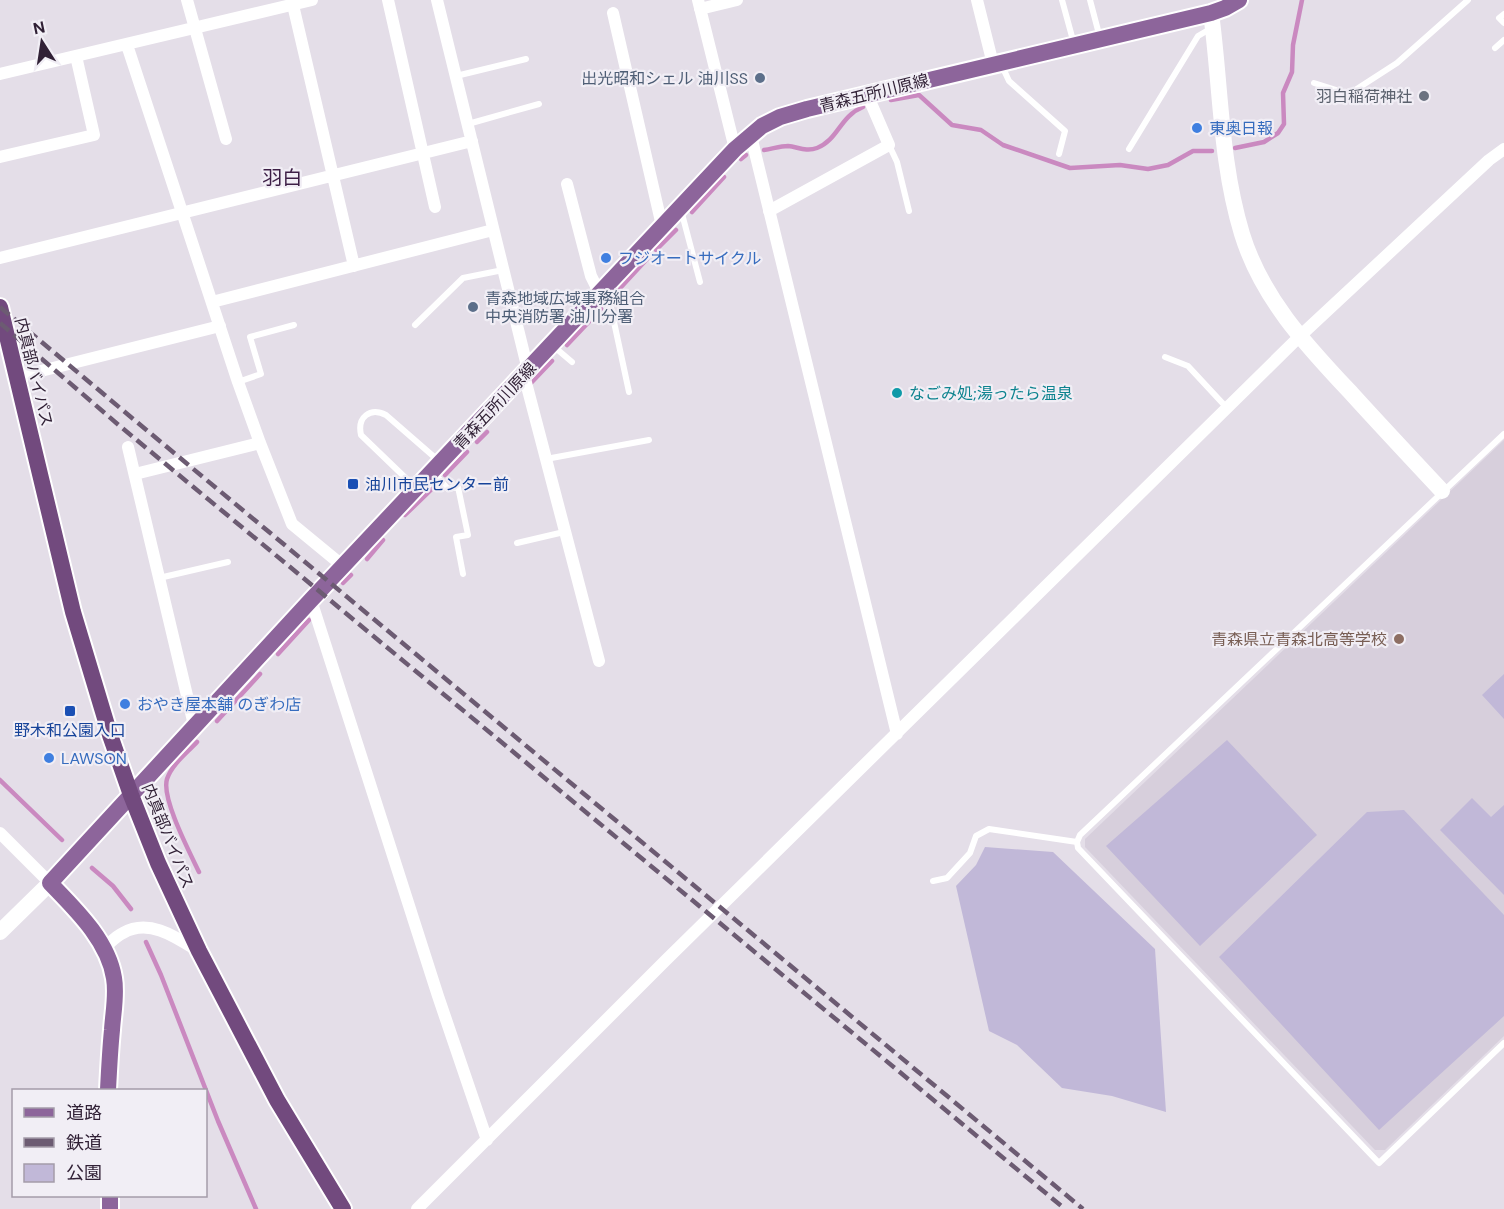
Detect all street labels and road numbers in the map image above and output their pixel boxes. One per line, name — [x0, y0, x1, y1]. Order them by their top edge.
street label: 青森五所川原線 — [817, 69, 931, 117]
street label: 内真部バイパス — [10, 315, 58, 429]
street label: 青森五所川原線 — [449, 358, 541, 454]
street label: 内真部バイパス — [137, 780, 199, 892]

